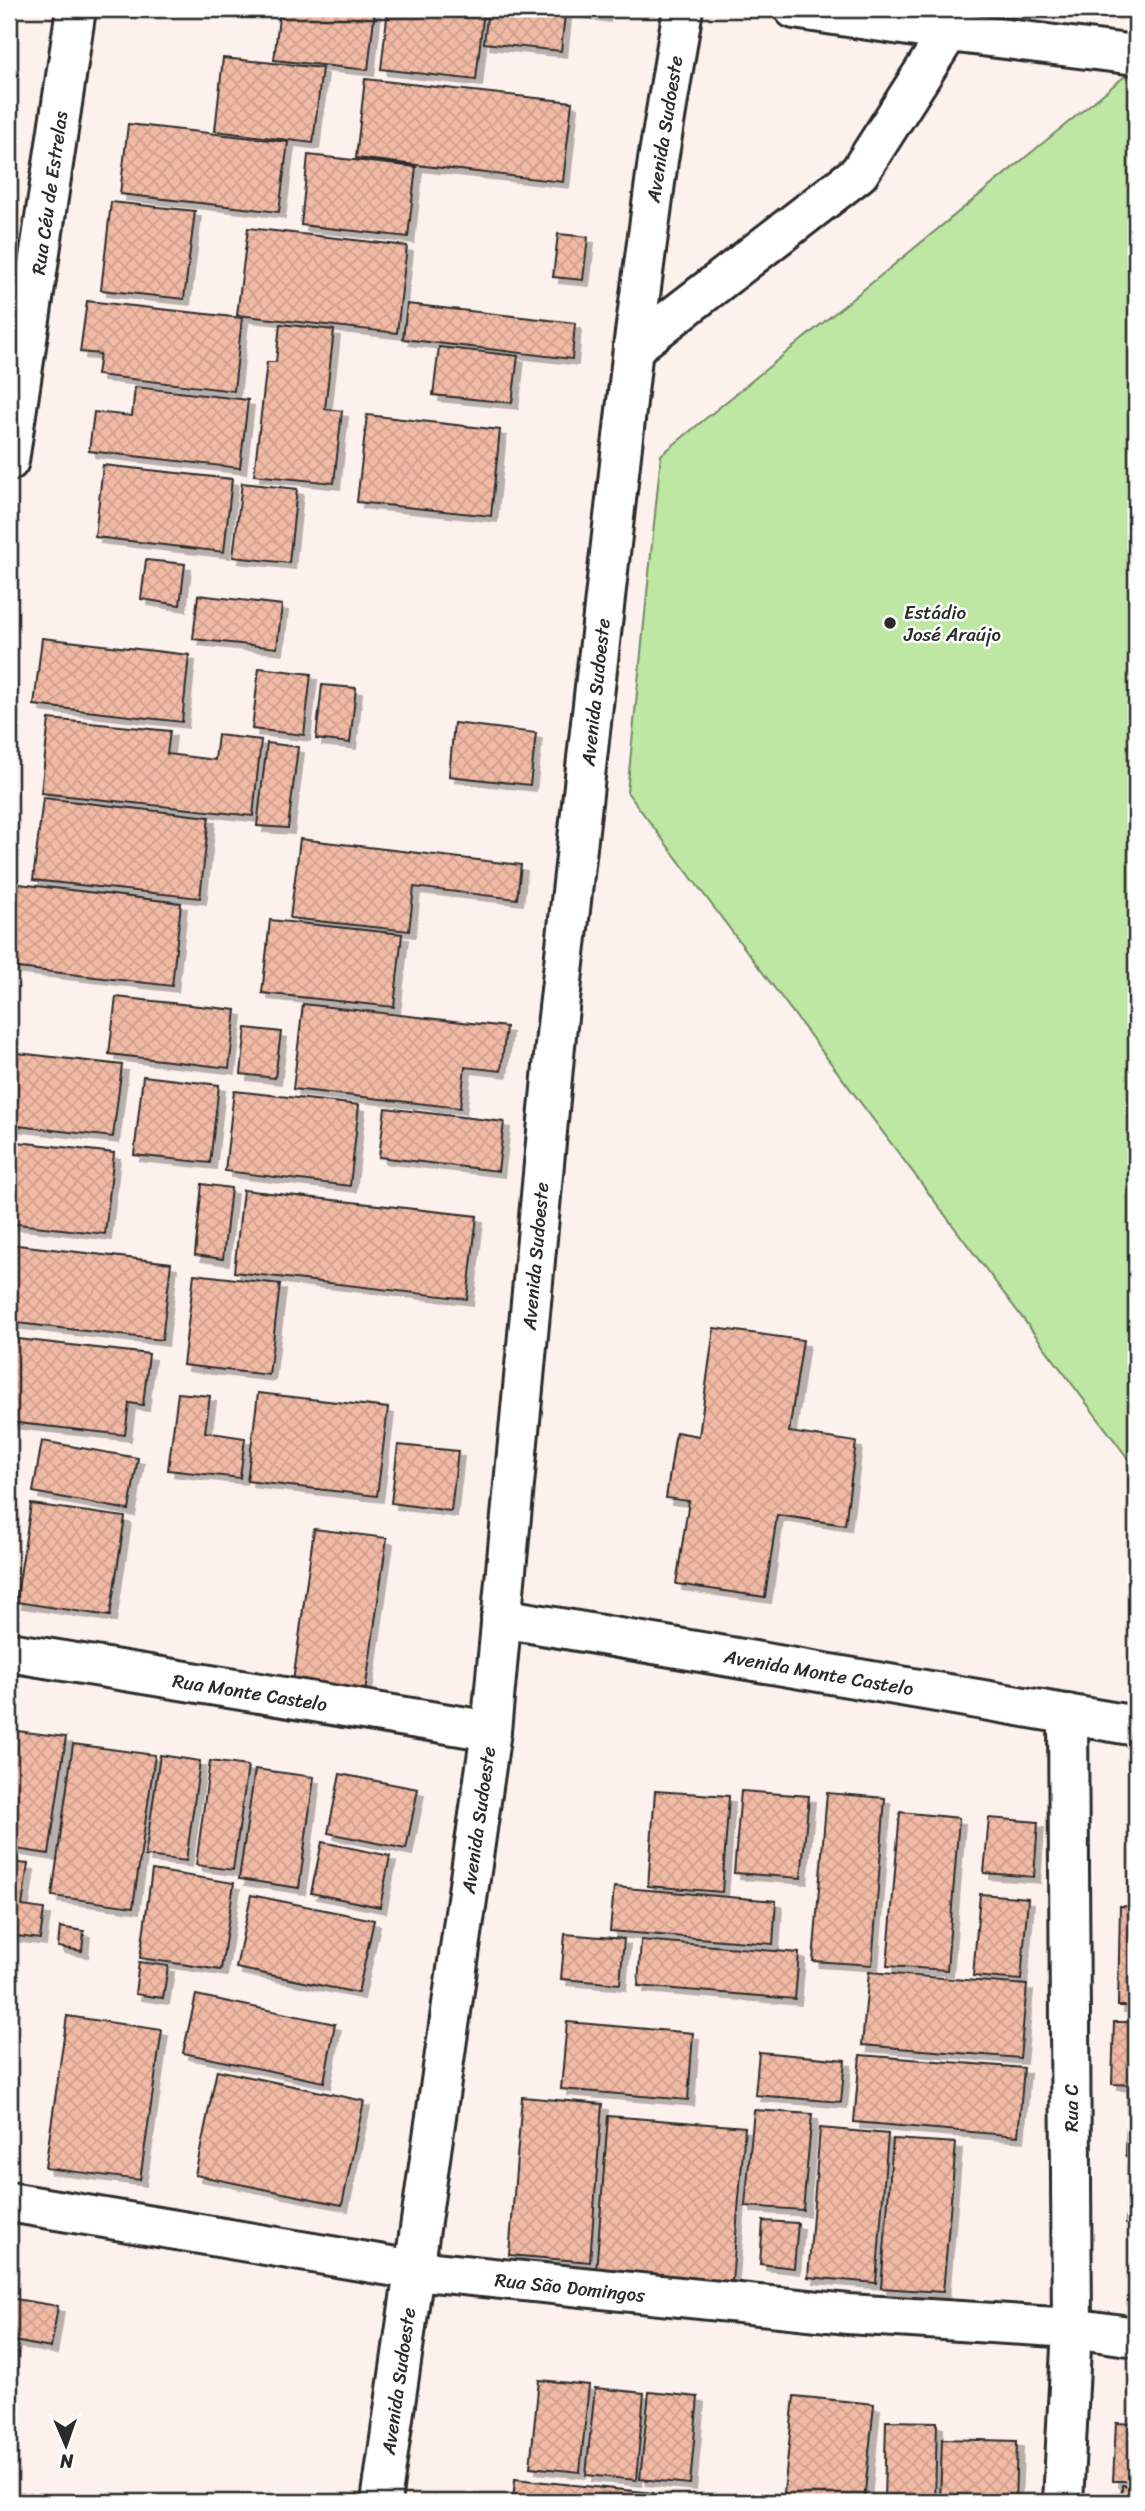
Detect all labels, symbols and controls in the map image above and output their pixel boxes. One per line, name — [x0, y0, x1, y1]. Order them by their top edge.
street label: Avenida Sudoeste — [636, 53, 692, 206]
street label: Rua Céu de Estrelas — [22, 109, 77, 277]
place label: Estádio José Araújo — [903, 596, 1001, 651]
marker: Estádio José Araújo — [882, 615, 898, 631]
street label: Avenida Sudoeste — [571, 616, 620, 768]
street label: Avenida Sudoeste — [513, 1181, 558, 1332]
street label: Avenida Monte Castelo — [721, 1639, 917, 1705]
street label: Rua Monte Castelo — [170, 1664, 330, 1721]
street label: Avenida Sudoeste — [452, 1744, 505, 1897]
street label: Rua C — [1055, 2084, 1088, 2132]
street label: Rua São Domingos — [493, 2263, 647, 2312]
street label: Avenida Sudoeste — [372, 2305, 425, 2458]
north arrow — [32, 2410, 102, 2480]
text: N — [59, 2445, 75, 2478]

